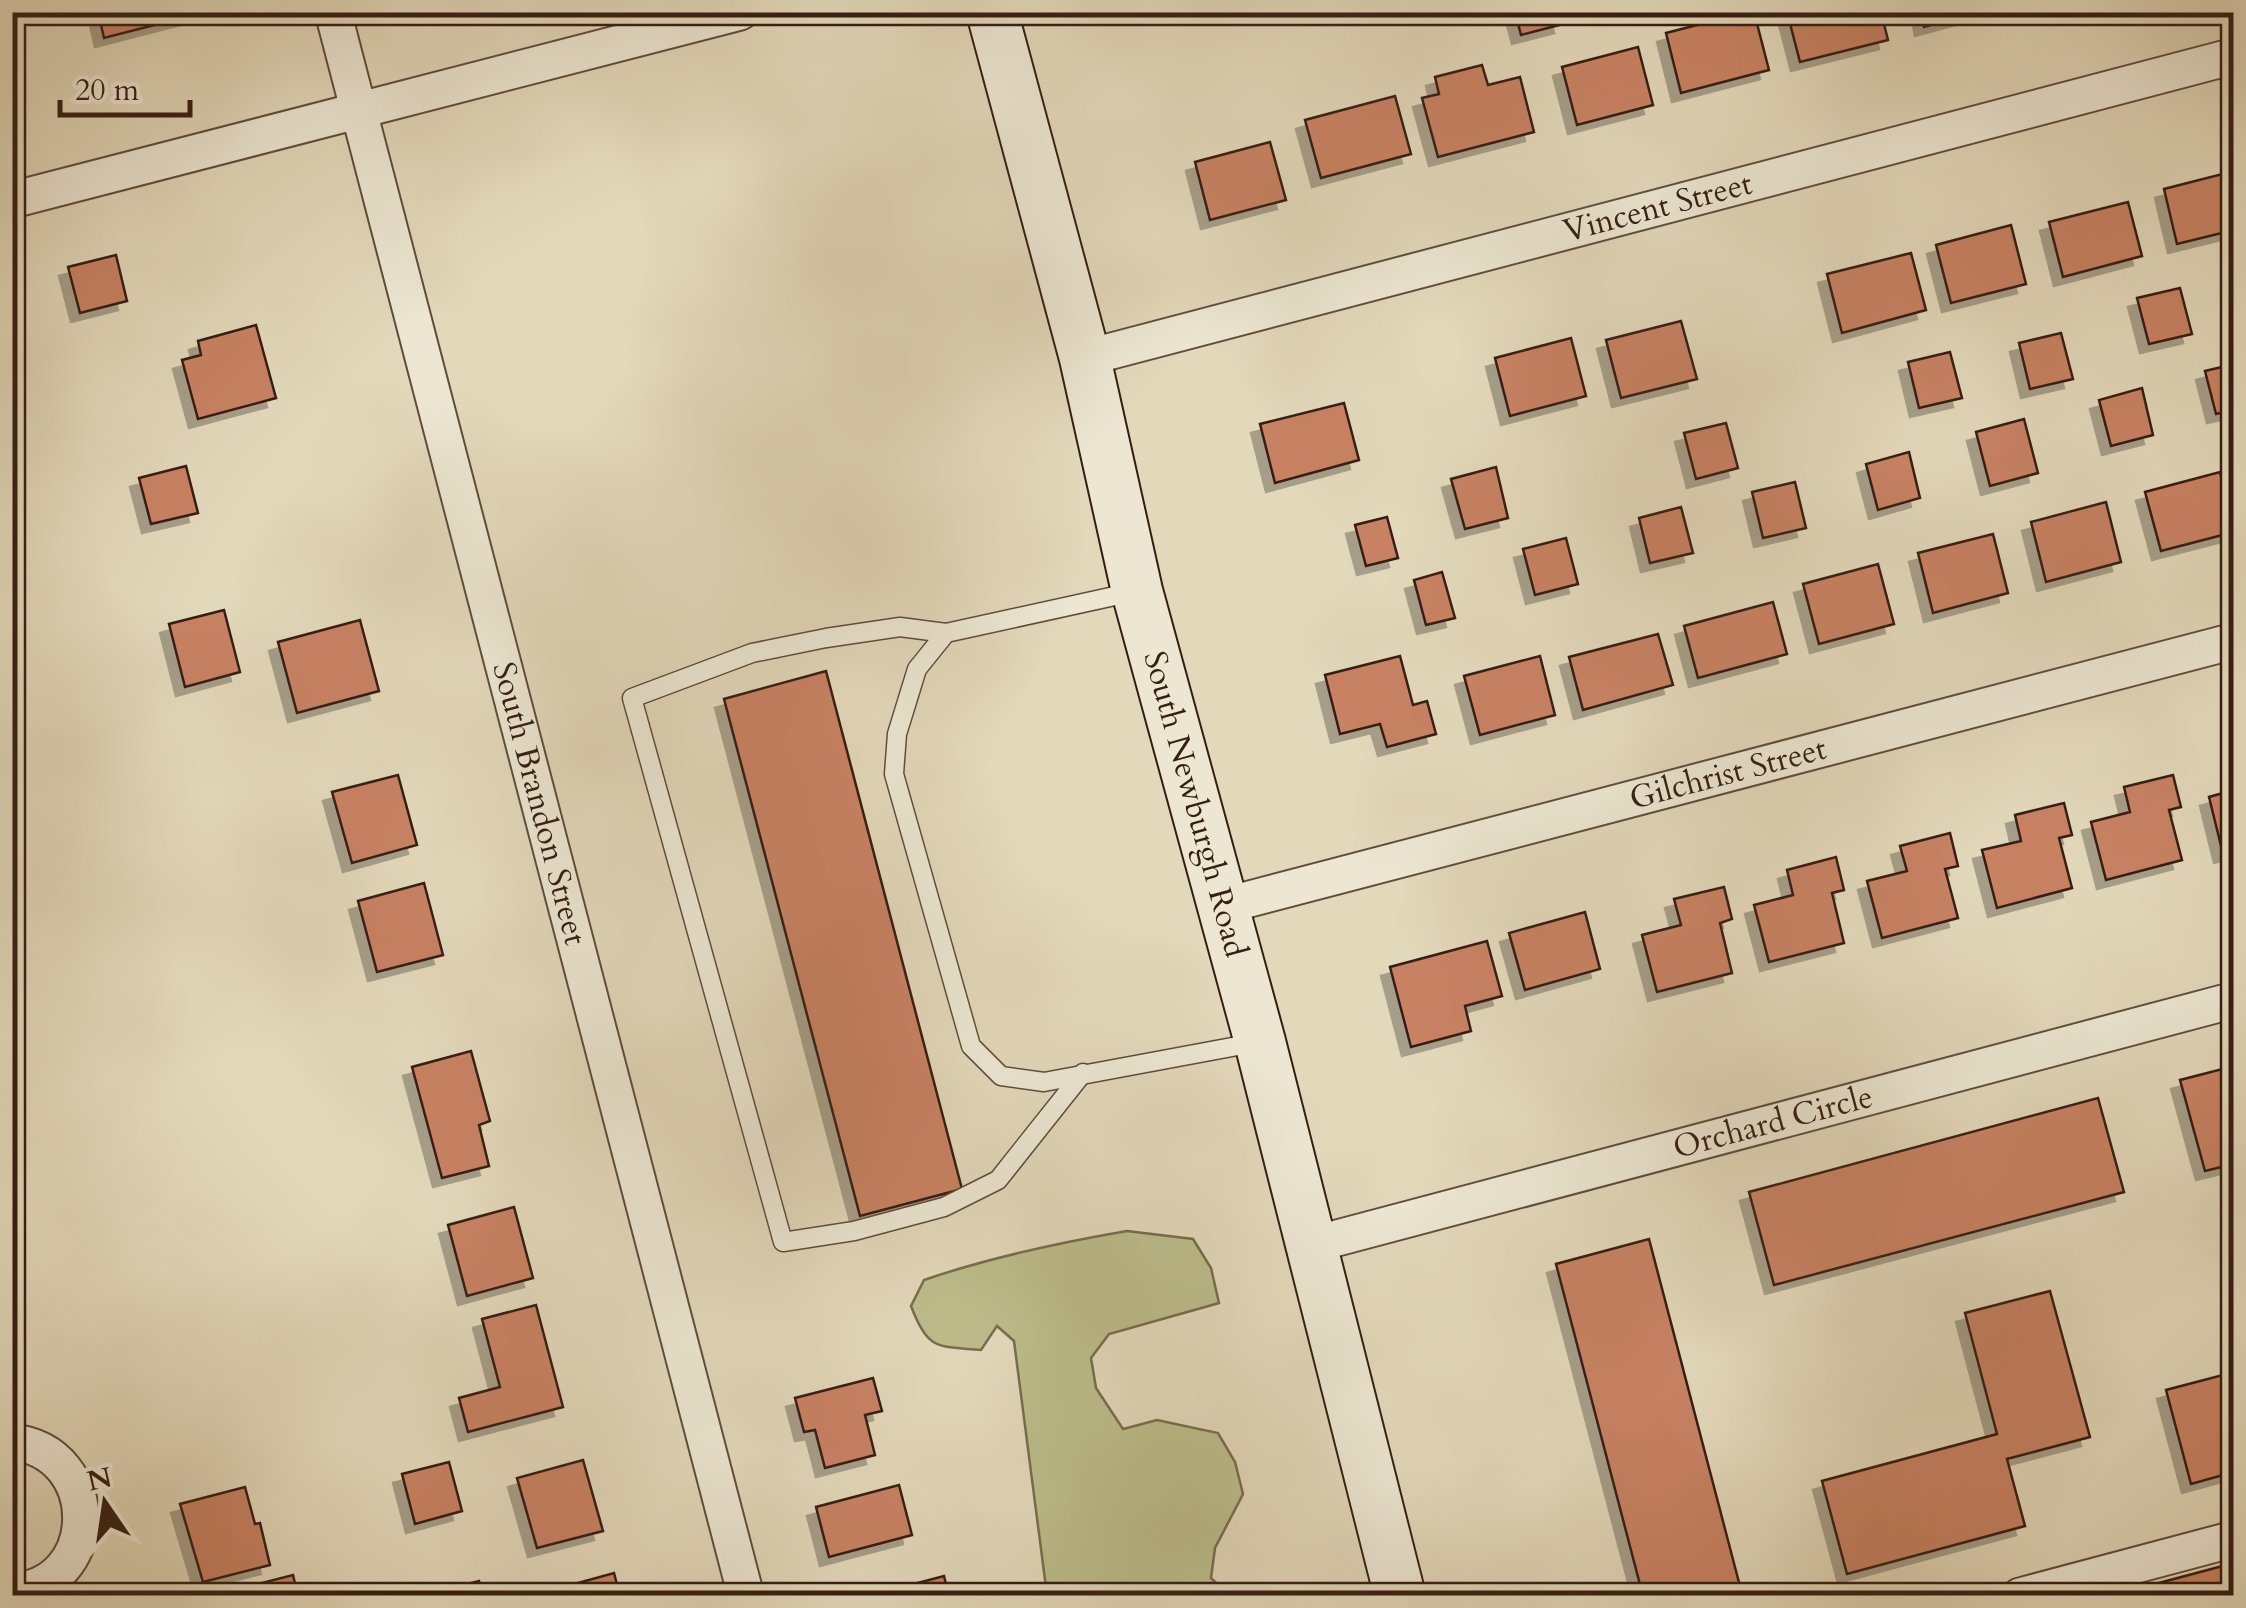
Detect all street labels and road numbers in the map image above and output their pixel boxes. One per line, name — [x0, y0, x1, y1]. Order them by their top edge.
street label: Vincent Street — [1558, 162, 1757, 253]
street label: South Newburgh Road — [1132, 646, 1258, 962]
street label: South Brandon Street — [481, 657, 597, 950]
street label: Gilchrist Street — [1625, 727, 1831, 820]
street label: Orchard Circle — [1668, 1075, 1878, 1170]

